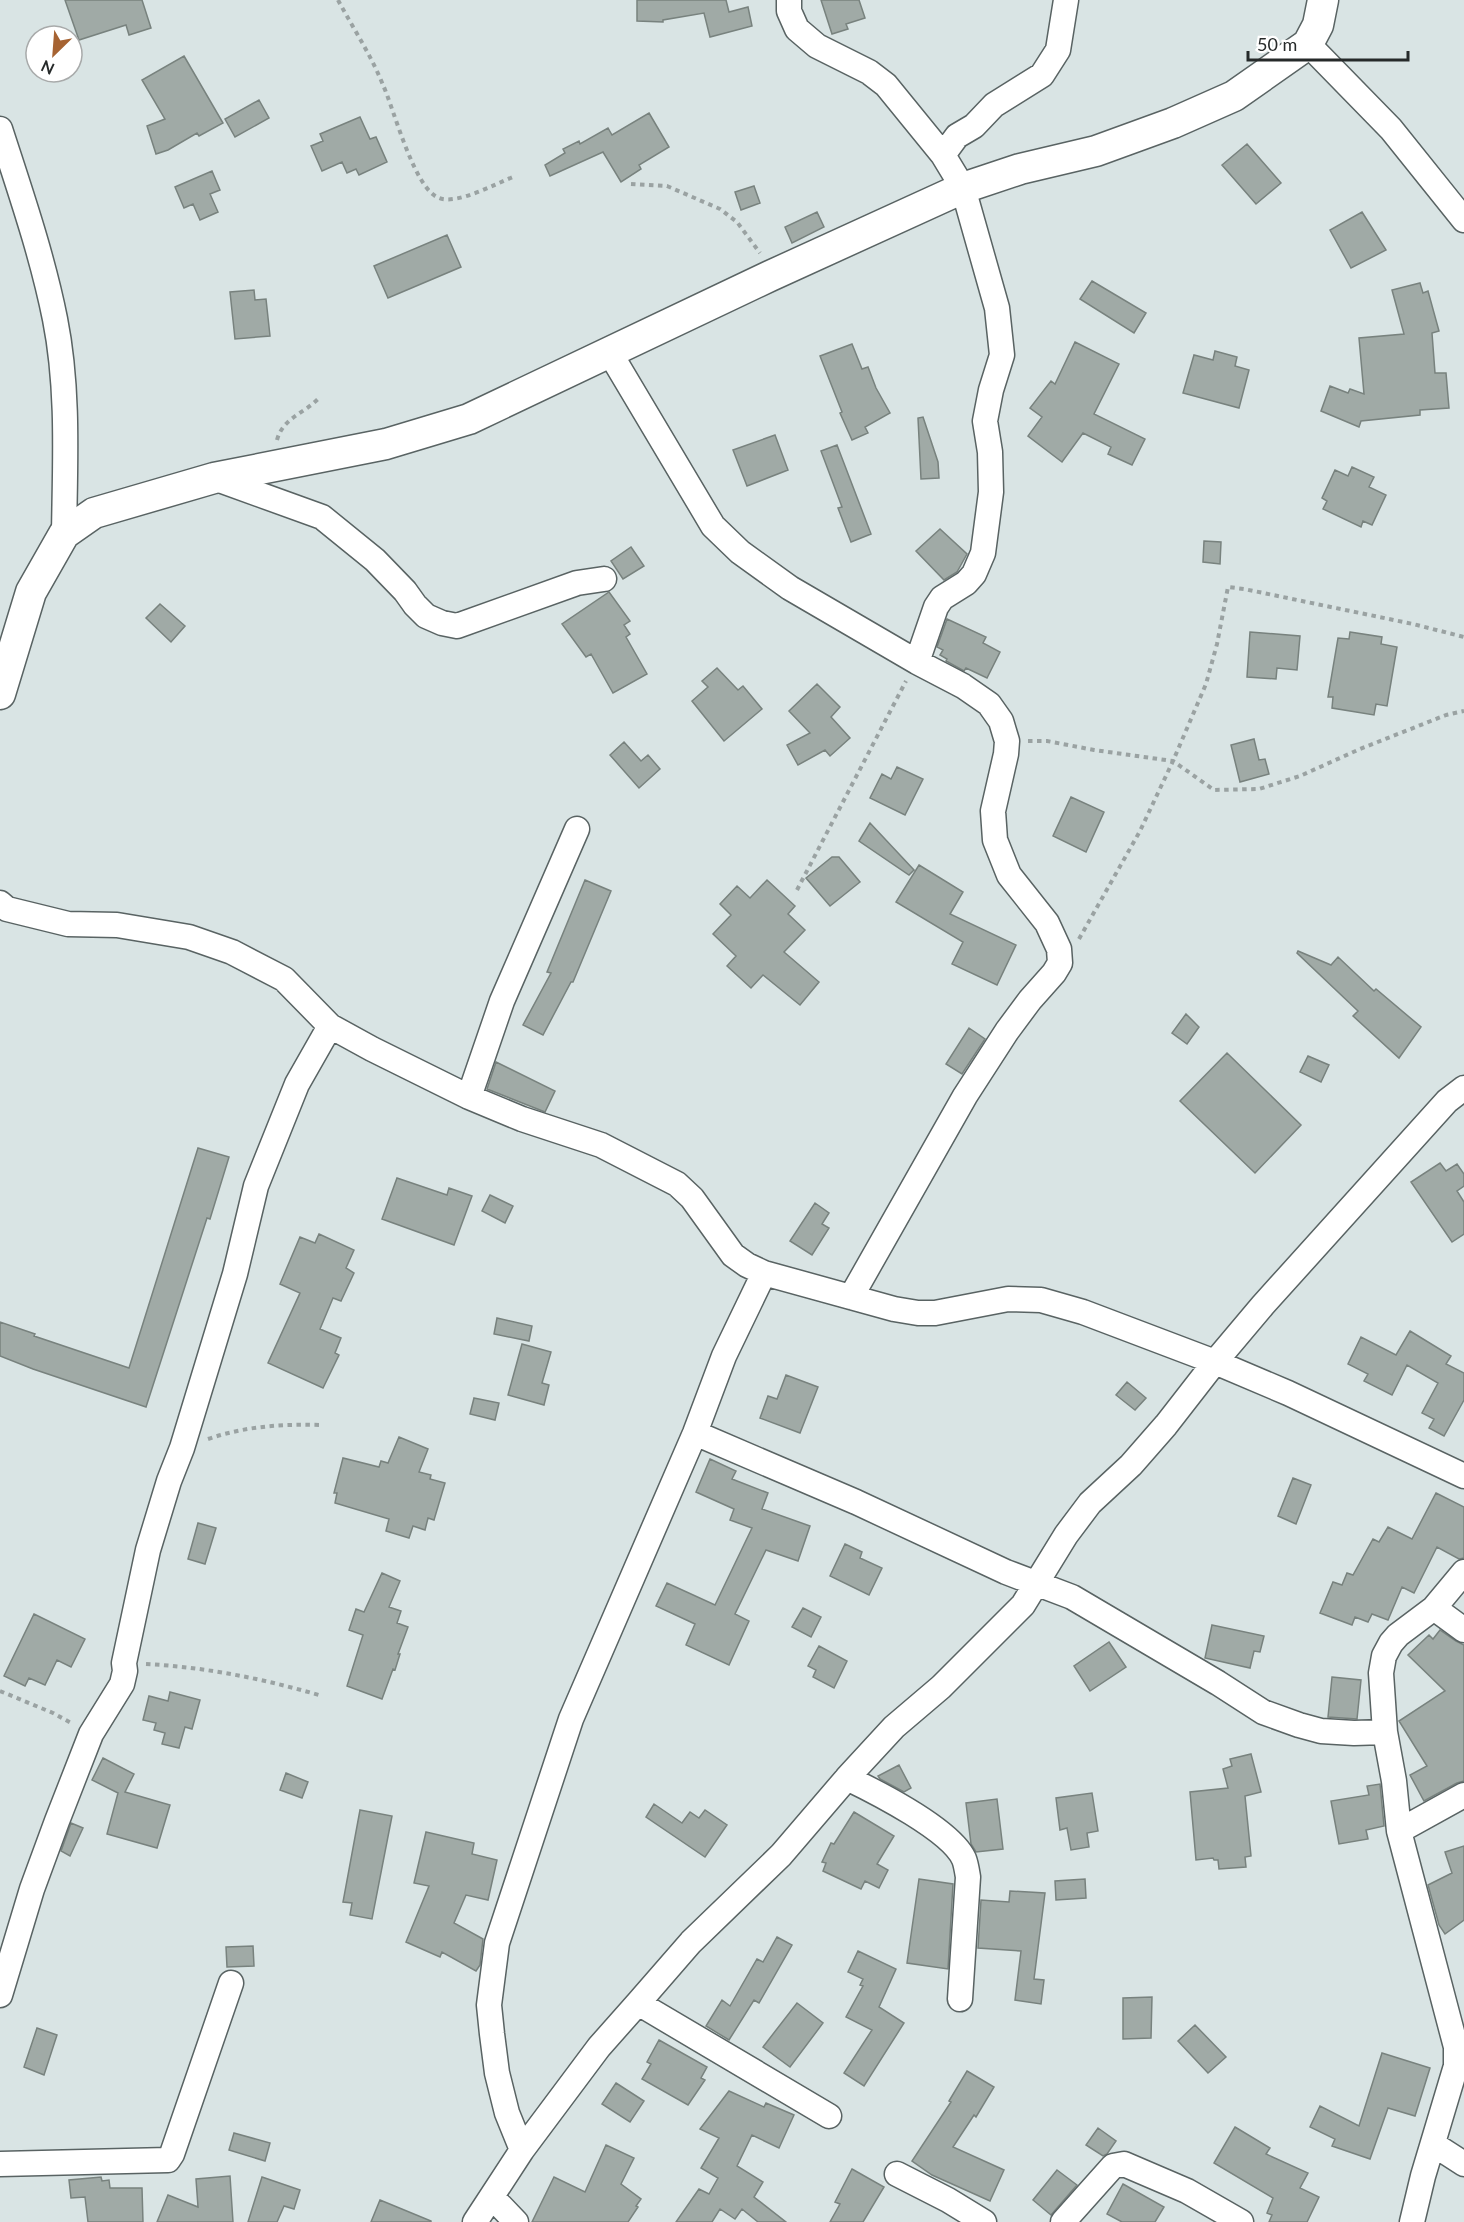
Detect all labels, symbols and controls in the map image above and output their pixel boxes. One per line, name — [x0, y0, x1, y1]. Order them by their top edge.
north arrow — [24, 24, 84, 84]
scale bar — [1248, 24, 1408, 62]
text: 50 m — [1257, 33, 1297, 55]
text: N — [38, 57, 57, 79]

